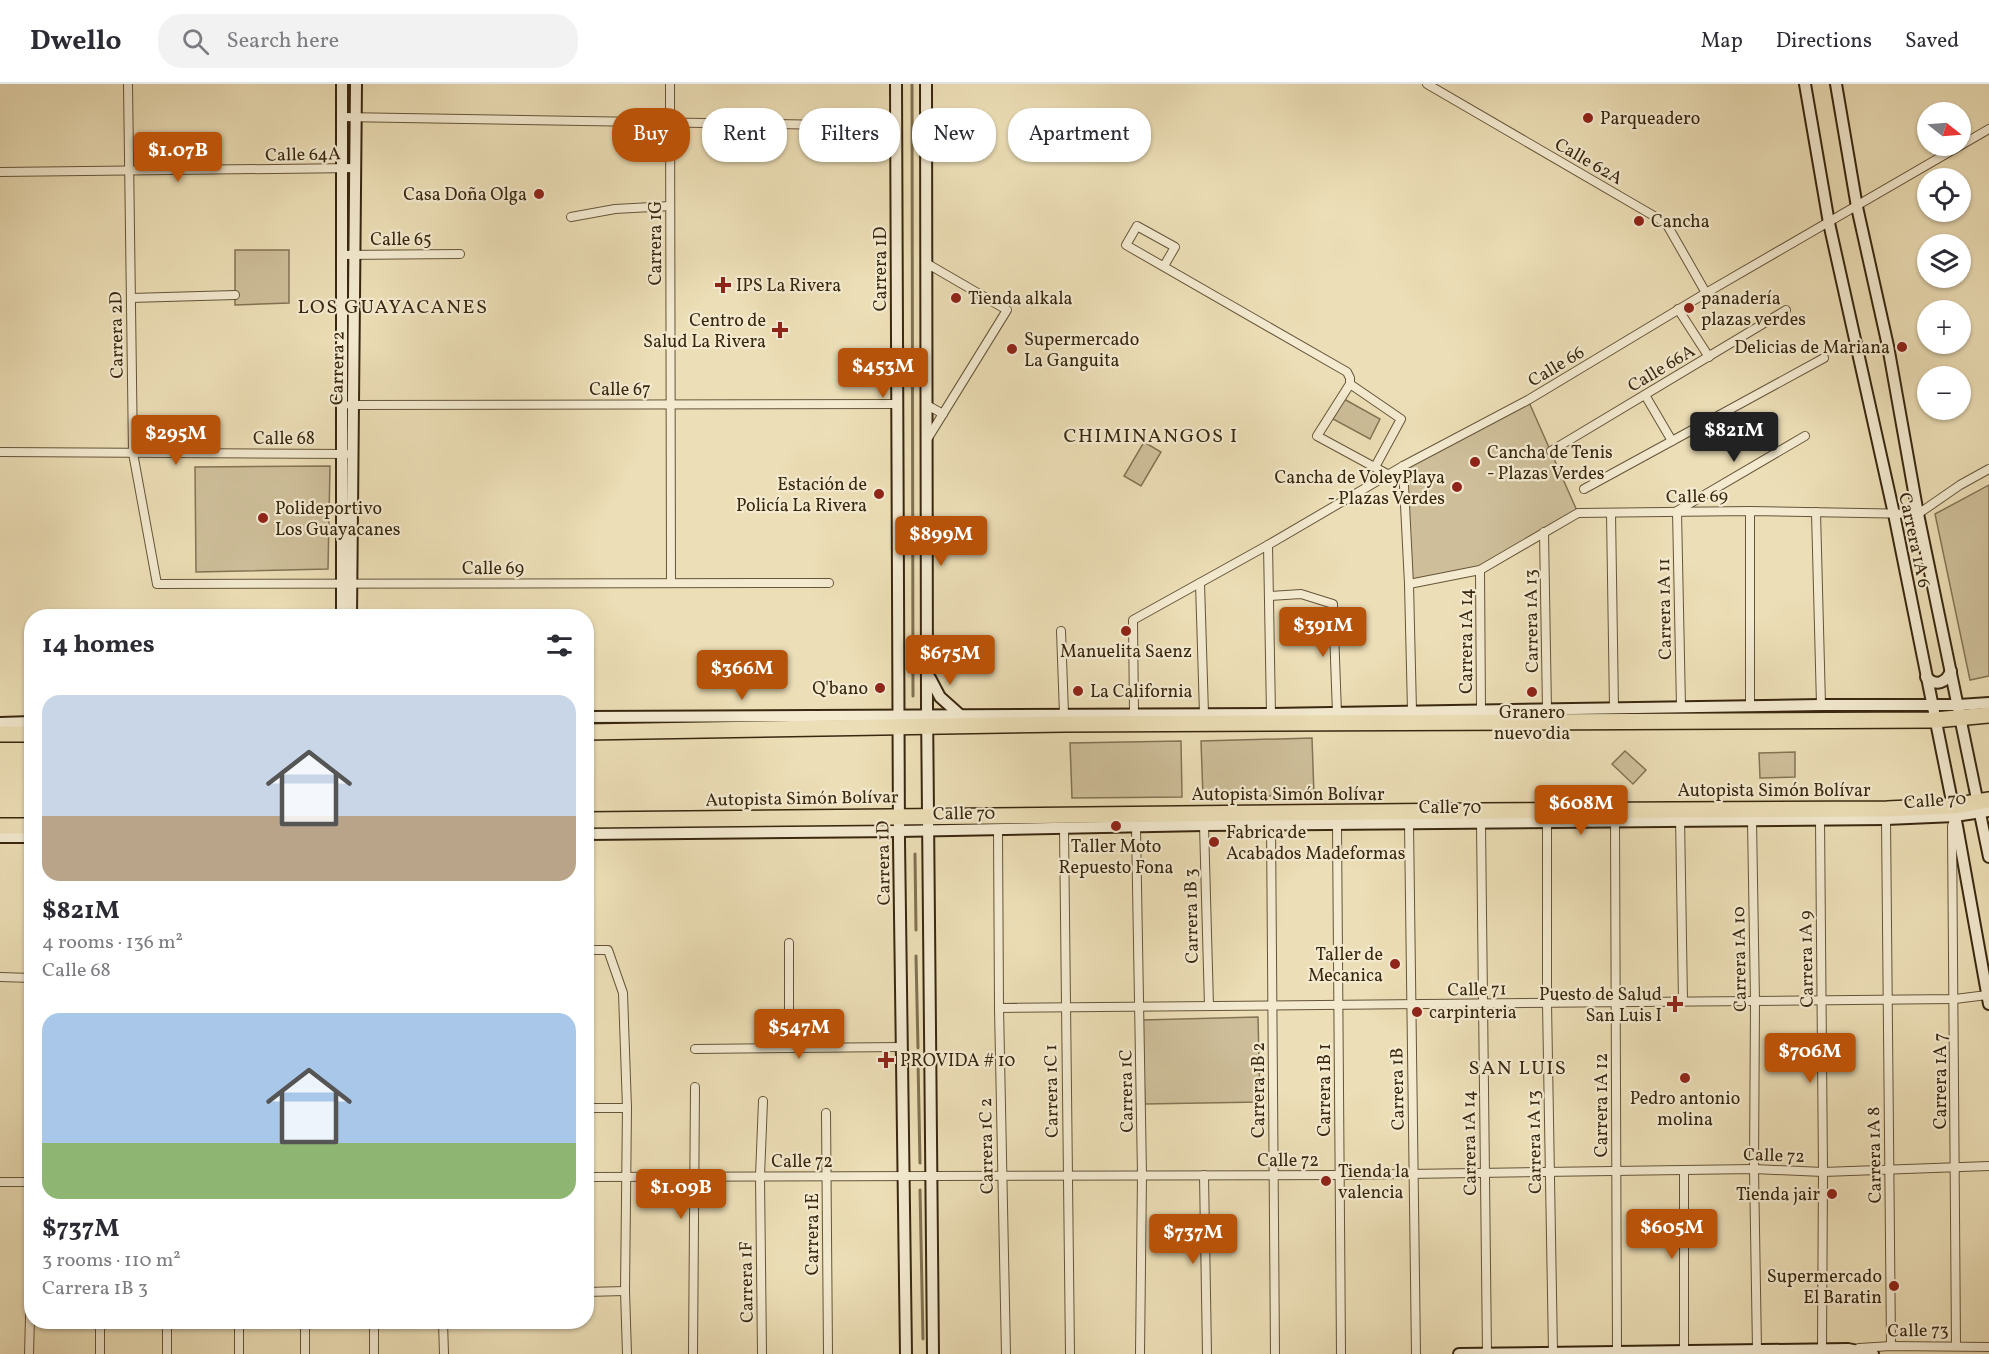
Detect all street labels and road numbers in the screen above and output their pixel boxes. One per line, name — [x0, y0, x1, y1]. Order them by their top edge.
street label: Calle 62A — [1549, 133, 1627, 192]
street label: Calle 64A — [265, 142, 341, 169]
street label: Carrera 1G — [644, 201, 669, 285]
street label: Carrera 1D — [869, 227, 894, 311]
street label: Calle 65 — [370, 228, 432, 253]
street label: Carrera 2D — [104, 291, 131, 379]
street label: Carrera 2 — [325, 331, 352, 405]
street label: Calle 66A — [1623, 339, 1700, 399]
street label: Calle 66 — [1524, 341, 1590, 394]
street label: Calle 67 — [589, 378, 651, 403]
street label: Calle 68 — [253, 427, 315, 452]
street label: Calle 69 — [1666, 484, 1728, 511]
street label: Carrera 1A 6 — [1891, 490, 1936, 590]
street label: Calle 69 — [462, 557, 524, 582]
street label: Carrera 1A 11 — [1652, 558, 1679, 660]
street label: Carrera 1A 13 — [1519, 569, 1546, 673]
street label: Carrera 1A 14 — [1455, 588, 1480, 694]
street label: Autopista Simón Bolívar — [1677, 779, 1871, 804]
street label: Autopista Simón Bolívar — [1191, 783, 1385, 808]
street label: Autopista Simón Bolívar — [705, 785, 899, 814]
street label: Calle 70 — [1903, 787, 1967, 816]
street label: Calle 70 — [1419, 796, 1481, 821]
street label: Calle 70 — [933, 801, 996, 828]
street label: Carrera 1D — [871, 820, 898, 905]
street label: Carrera 1B 3 — [1179, 868, 1206, 964]
street label: Carrera 1A 10 — [1727, 906, 1754, 1012]
street label: Carrera 1A 9 — [1794, 910, 1821, 1008]
street label: Calle 71 — [1447, 977, 1507, 1004]
street label: Carrera 1A 7 — [1929, 1033, 1954, 1129]
street label: Carrera 1B 2 — [1247, 1042, 1272, 1138]
street label: Carrera 1B 1 — [1313, 1043, 1338, 1137]
street label: Carrera 1C 1 — [1039, 1044, 1066, 1138]
street label: Carrera 1B — [1385, 1047, 1412, 1131]
street label: Carrera 1C — [1114, 1049, 1141, 1133]
street label: Carrera 1A 12 — [1590, 1053, 1615, 1157]
street label: Carrera 1A 14 — [1457, 1090, 1484, 1196]
street label: Carrera 1A 13 — [1522, 1090, 1549, 1194]
street label: Carrera 1C 2 — [974, 1098, 1001, 1194]
street label: Carrera 1A 8 — [1862, 1106, 1889, 1204]
street label: Calle 72 — [1743, 1143, 1805, 1170]
street label: Calle 72 — [1257, 1149, 1319, 1174]
street label: Calle 72 — [771, 1150, 833, 1175]
street label: Carrera 1E — [801, 1193, 826, 1275]
street label: Carrera 1F — [734, 1241, 761, 1323]
street label: Calle 73 — [1887, 1318, 1949, 1345]

